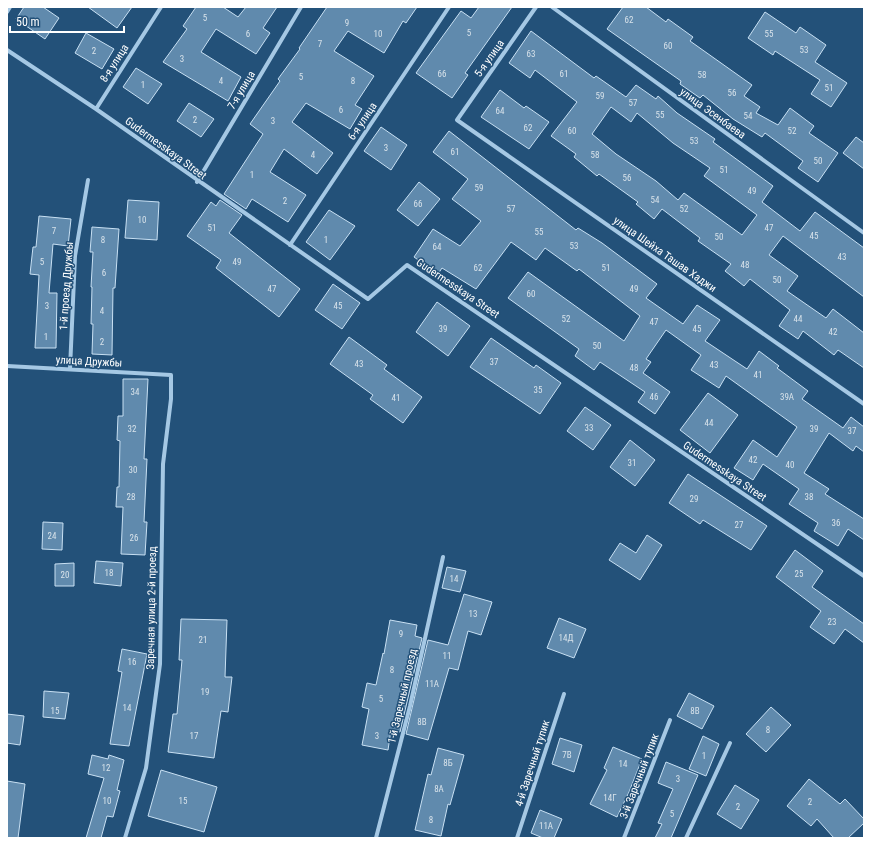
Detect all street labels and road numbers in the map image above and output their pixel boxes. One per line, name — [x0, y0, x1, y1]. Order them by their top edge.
street label: 5-я улица — [472, 37, 507, 79]
street label: 8-я улица — [97, 42, 131, 85]
street label: 7-я улица — [225, 69, 258, 112]
street label: улица Эсенбаева — [677, 85, 748, 142]
street label: 6-я улица — [345, 100, 380, 143]
street label: Gudermesskaya Street — [122, 114, 209, 182]
street label: улица Шейха Ташав Хаджи — [611, 214, 719, 295]
street label: 1-й проезд Дружбы — [57, 241, 76, 331]
street label: Gudermesskaya Street — [414, 256, 502, 321]
street label: улица Дружбы — [55, 353, 122, 370]
street label: Gudermesskaya Street — [681, 439, 769, 504]
street label: Заречная улица 2-й проезд — [144, 546, 159, 670]
street label: 1-й Заречный проезд — [385, 647, 420, 745]
street label: 4-й Заречный тупик — [512, 718, 553, 808]
street label: 3-й Заречный тупик — [617, 731, 662, 821]

